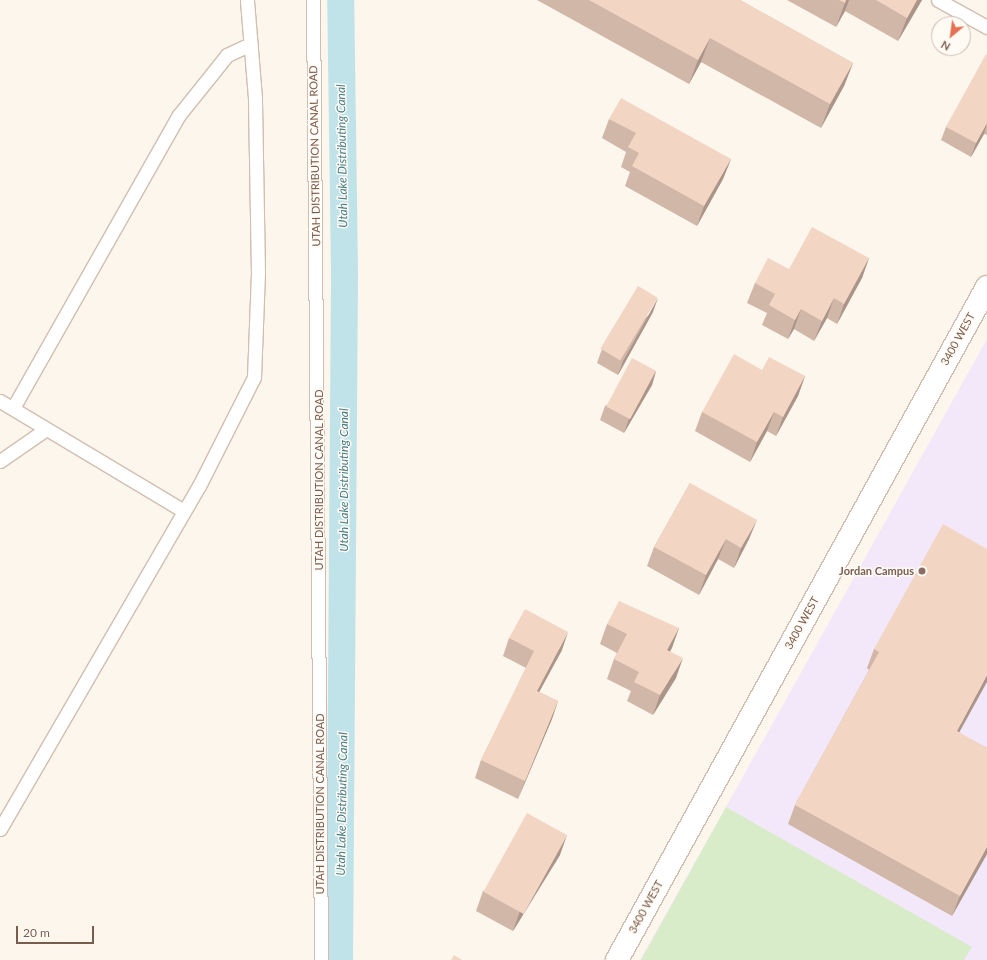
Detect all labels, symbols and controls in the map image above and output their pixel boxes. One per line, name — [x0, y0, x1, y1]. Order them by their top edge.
north arrow — [931, 16, 971, 56]
text: N — [939, 38, 952, 54]
street label: UTAH DISTRIBUTION CANAL ROAD — [307, 65, 323, 247]
water label: Utah Lake Distributing Canal — [334, 84, 350, 228]
street label: 3400 WEST — [938, 310, 978, 368]
street label: UTAH DISTRIBUTION CANAL ROAD — [312, 389, 326, 571]
water label: Utah Lake Distributing Canal — [337, 408, 351, 552]
place label: Jordan Campus — [839, 564, 914, 578]
marker: Jordan Campus — [917, 566, 927, 576]
street label: 3400 WEST — [782, 594, 822, 652]
street label: UTAH DISTRIBUTION CANAL ROAD — [313, 713, 327, 895]
water label: Utah Lake Distributing Canal — [334, 732, 350, 876]
street label: 3400 WEST — [626, 878, 666, 936]
scale bar — [18, 918, 96, 944]
text: 20 m — [23, 925, 50, 940]

